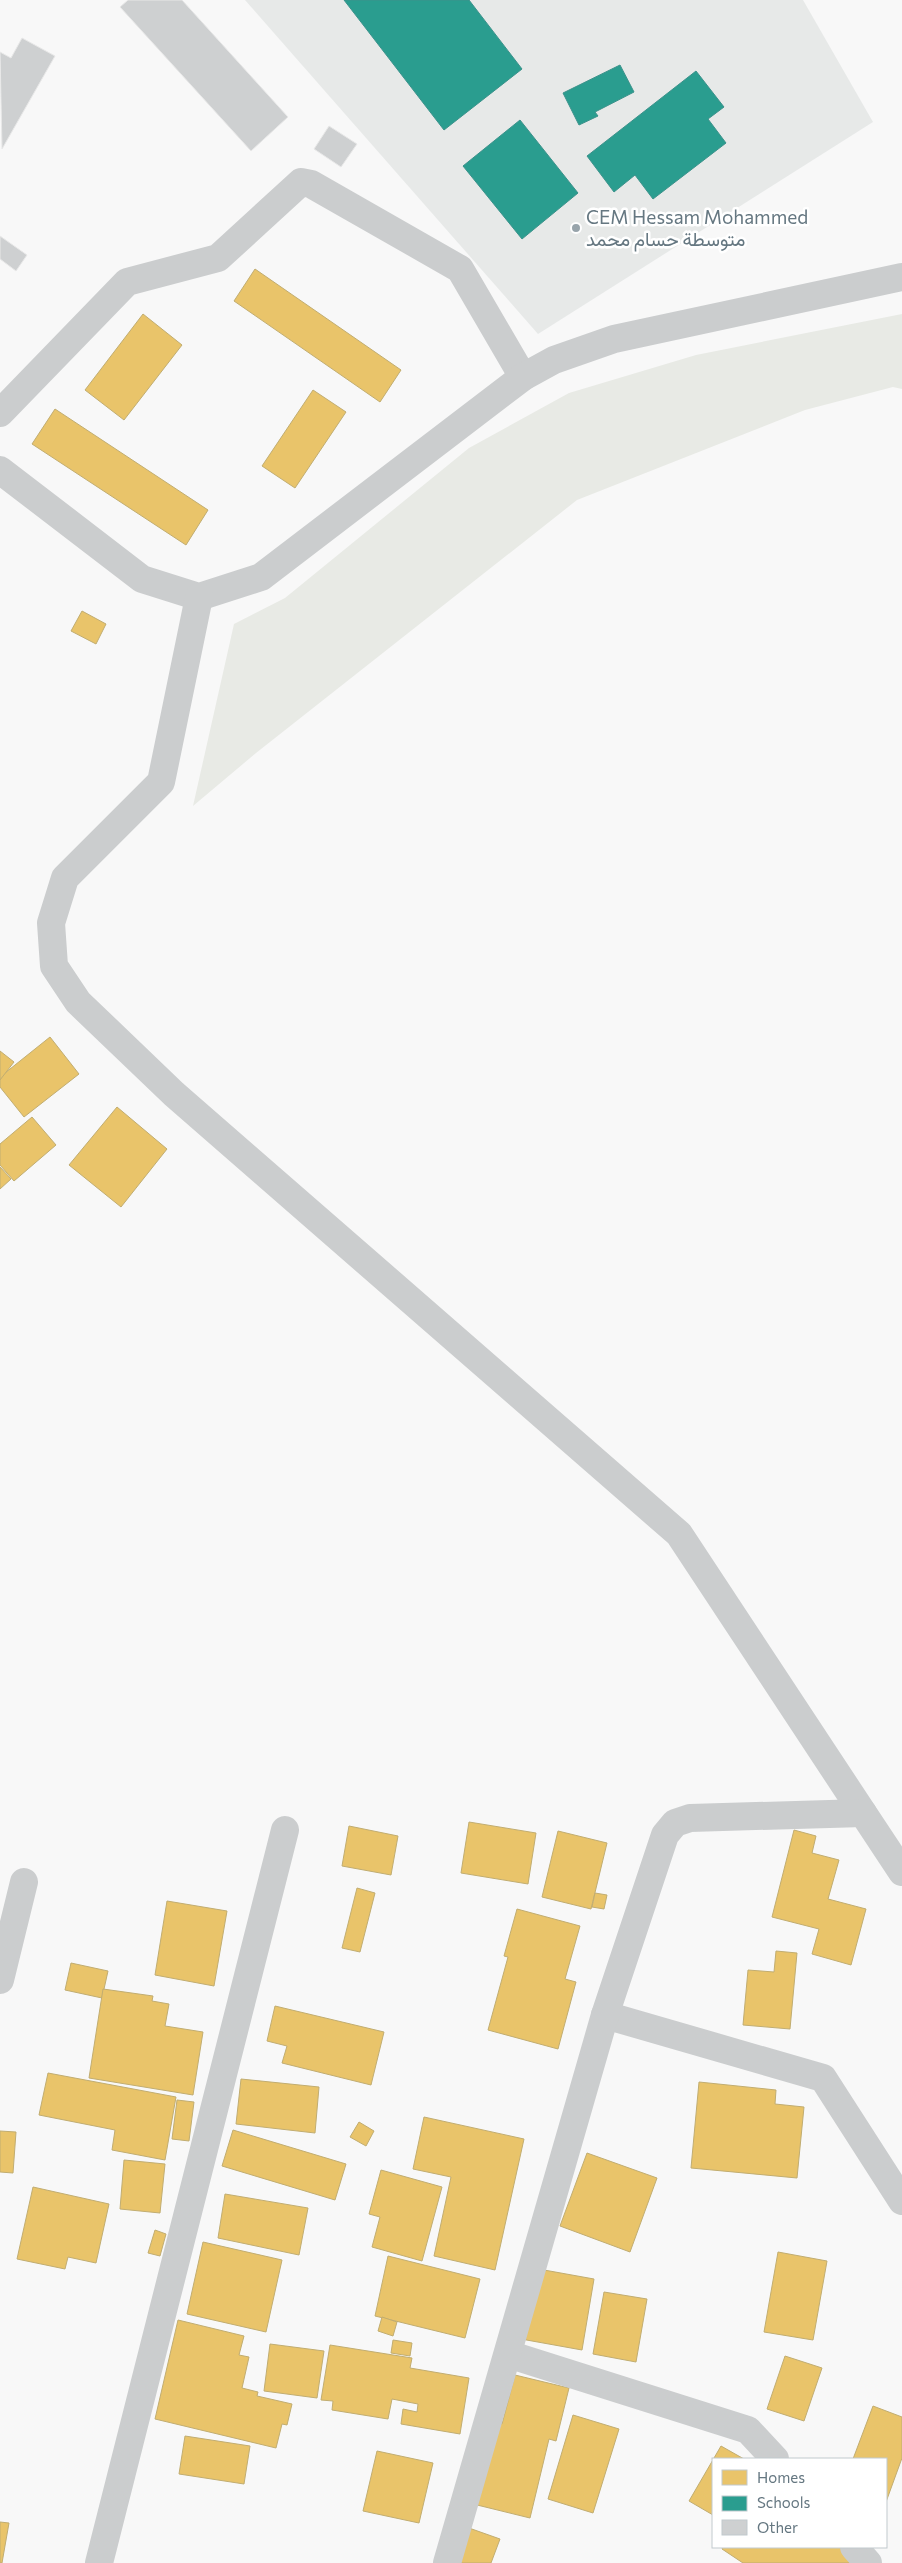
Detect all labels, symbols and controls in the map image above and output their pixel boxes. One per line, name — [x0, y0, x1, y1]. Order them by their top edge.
place label: CEM Hessam Mohammed متوسطة حسام محمد — [586, 205, 808, 252]
marker: CEM Hessam Mohammed متوسطة حسام محمد — [570, 222, 582, 234]
legend — [712, 2458, 887, 2548]
text: Homes — [757, 2468, 805, 2486]
text: Schools — [757, 2493, 811, 2511]
text: Other — [757, 2518, 798, 2536]

